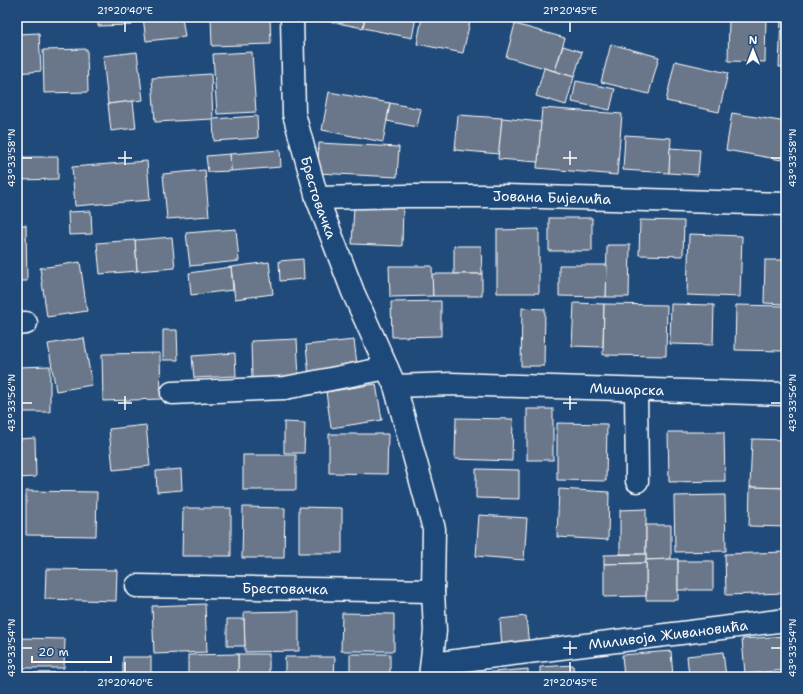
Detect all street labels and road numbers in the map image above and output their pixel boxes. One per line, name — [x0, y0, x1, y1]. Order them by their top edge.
street label: Брестовачка — [297, 154, 341, 242]
street label: Јована Бијелића — [493, 187, 612, 208]
street label: Мишарска — [589, 379, 665, 399]
street label: Брестовачка — [242, 579, 328, 598]
street label: Миливоја Живановића — [587, 616, 749, 653]

